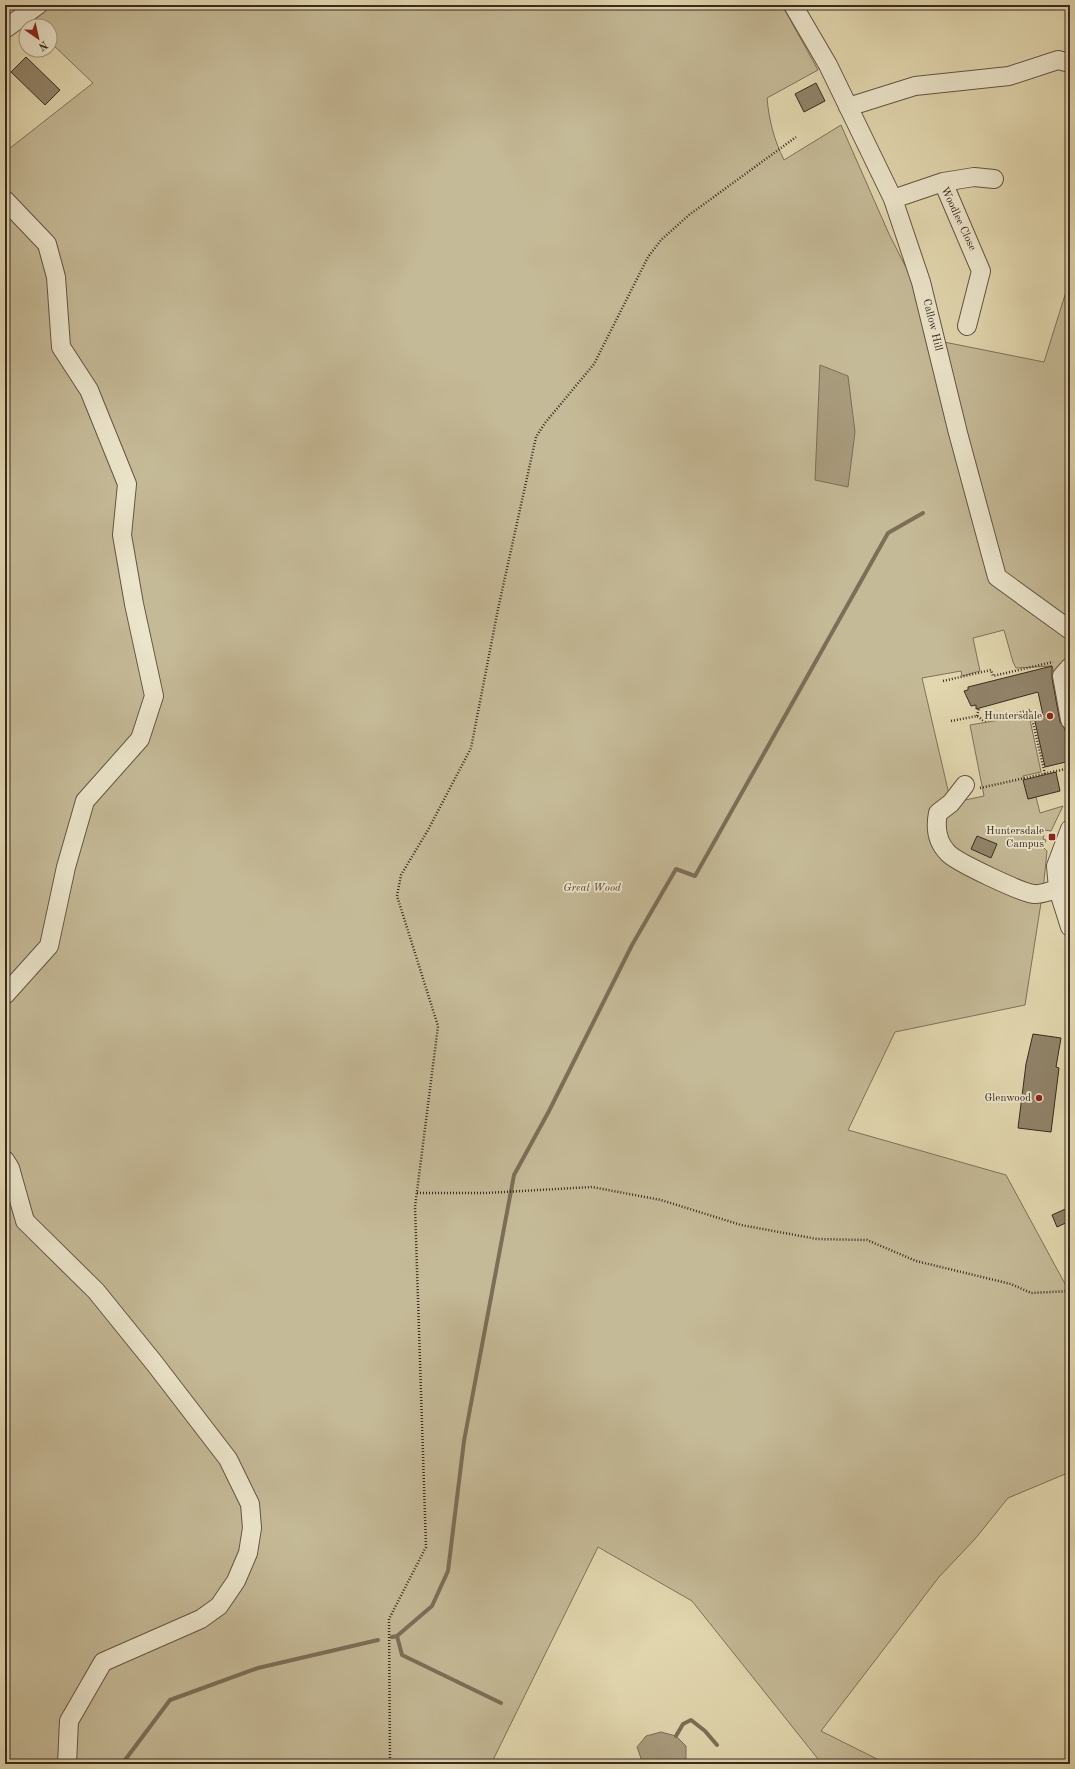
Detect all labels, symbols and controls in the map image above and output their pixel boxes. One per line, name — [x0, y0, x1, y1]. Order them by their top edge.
north arrow — [18, 18, 58, 58]
text: N — [36, 38, 49, 52]
street label: Woodlee Close — [938, 185, 978, 253]
street label: Callow Hill — [920, 298, 944, 352]
place label: Huntersdale — [984, 711, 1042, 722]
marker: Huntersdale — [1045, 711, 1055, 721]
place label: Huntersdale Campus — [986, 826, 1044, 850]
marker: Huntersdale Campus — [1047, 832, 1057, 842]
park label: Great Wood — [563, 883, 621, 894]
place label: Glenwood — [984, 1093, 1031, 1104]
marker: Glenwood — [1034, 1093, 1044, 1103]

